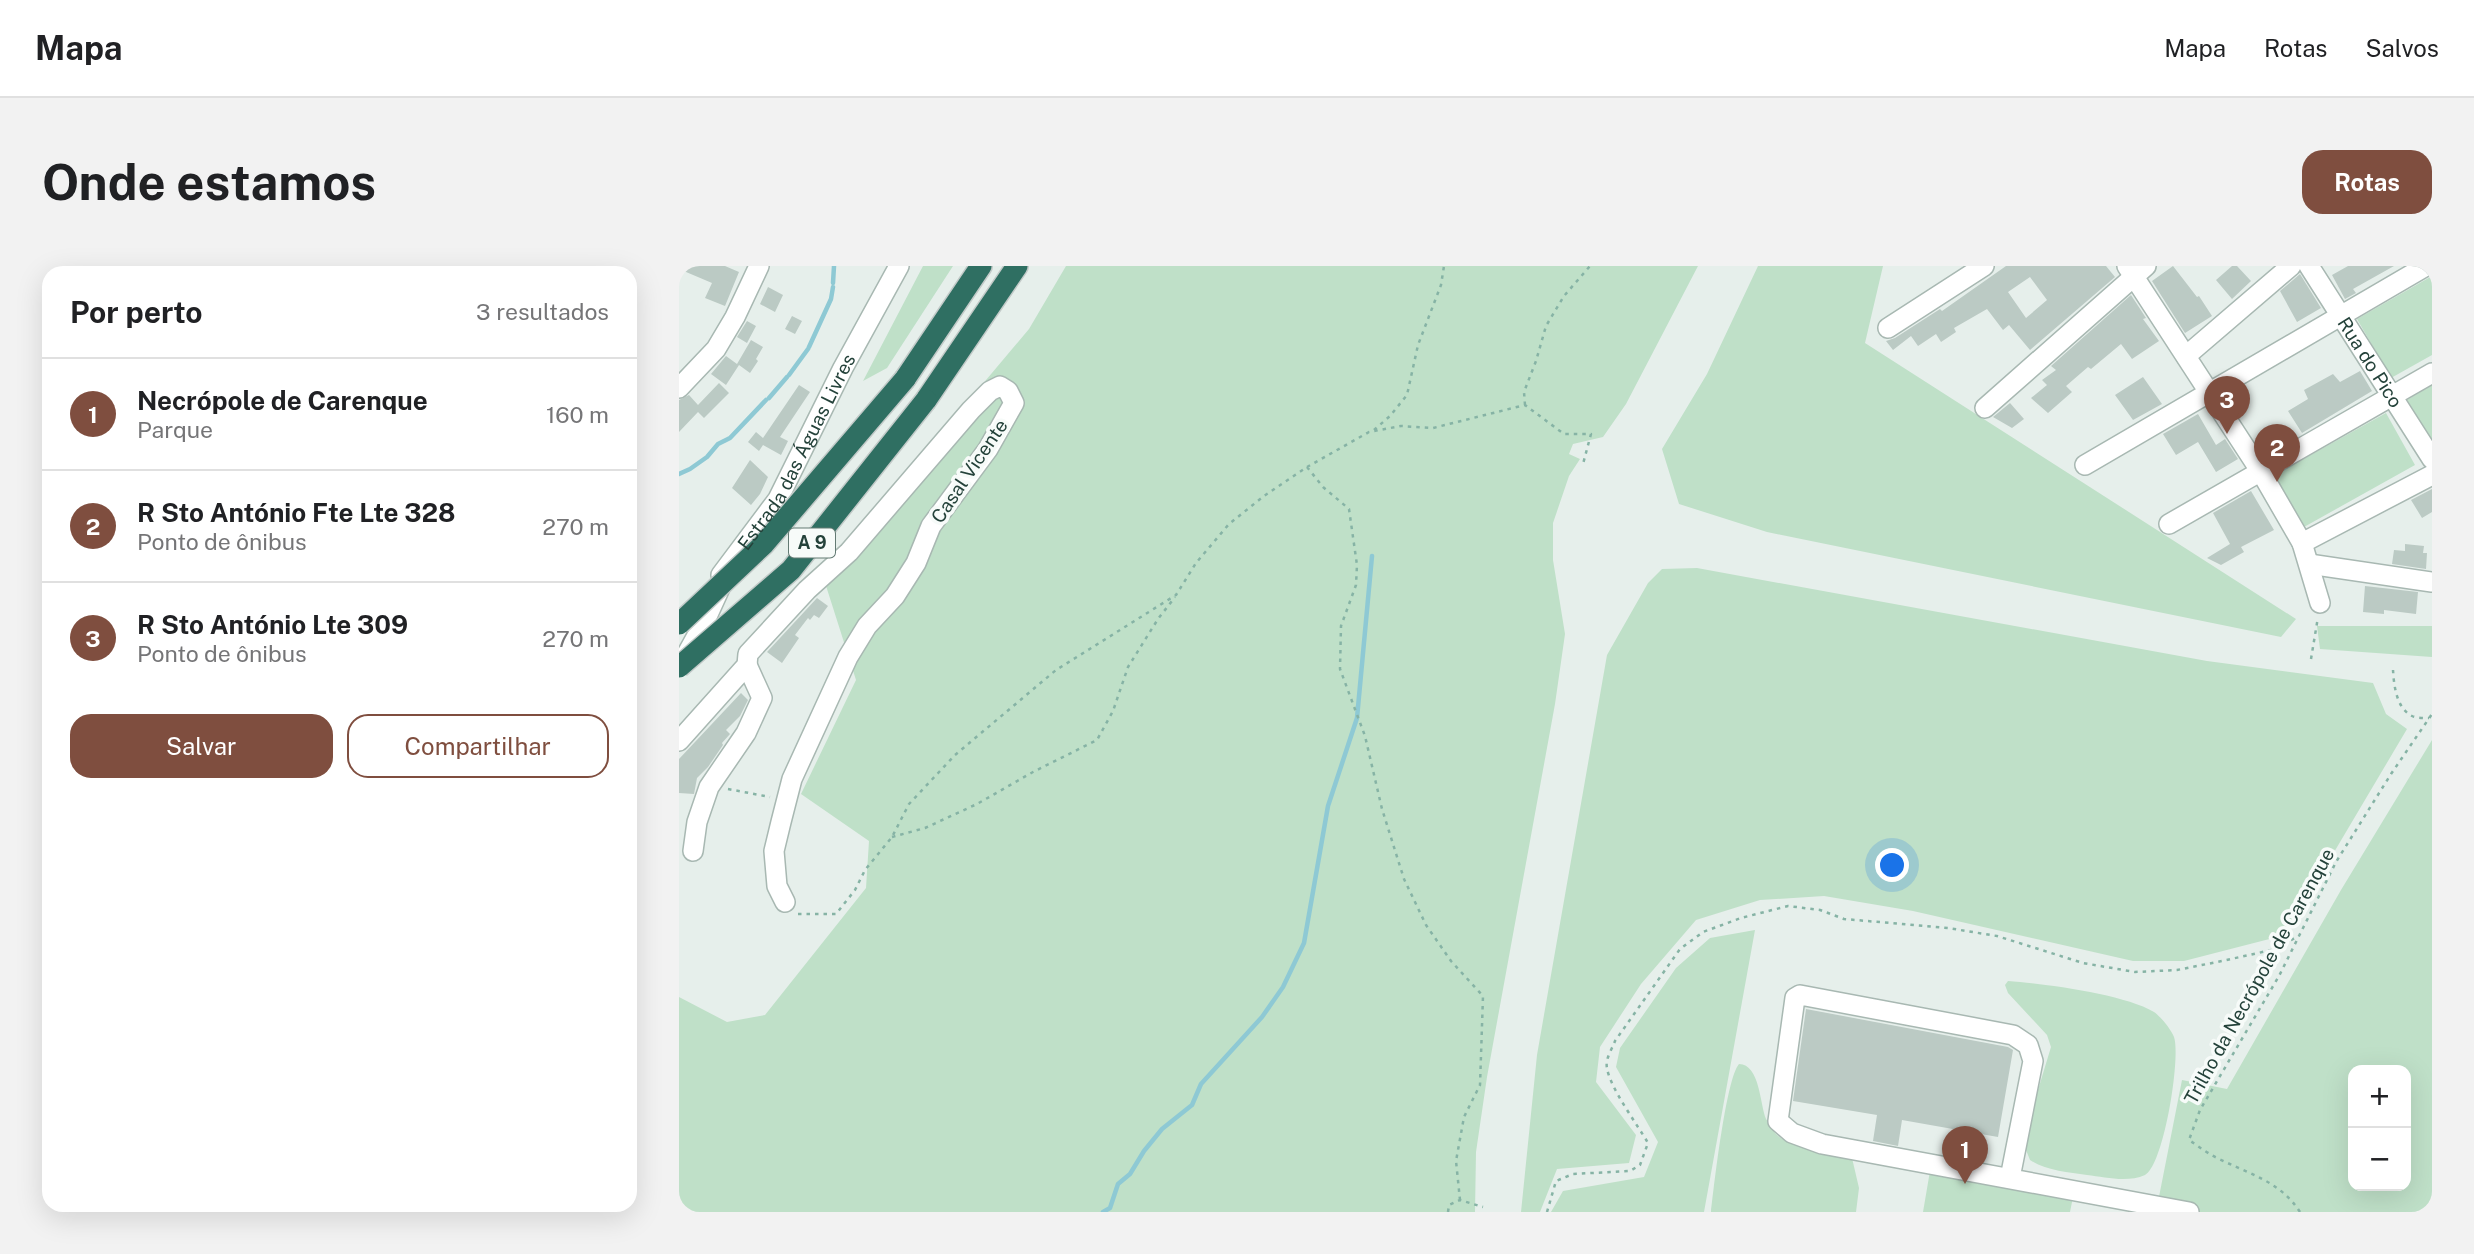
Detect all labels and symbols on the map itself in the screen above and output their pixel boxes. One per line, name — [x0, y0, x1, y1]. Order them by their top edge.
street label: Rua do Pico — [2333, 313, 2407, 411]
street label: Estrada das Águas Livres — [733, 350, 860, 554]
pin: 3 — [2204, 376, 2250, 434]
street label: Casal Vicente — [926, 415, 1012, 527]
pin: 2 — [2254, 424, 2300, 482]
road number: A 9 — [789, 528, 835, 558]
street label: Trilho da Necrópole de Carenque — [2179, 844, 2339, 1108]
your location — [1875, 848, 1909, 882]
pin: 1 — [1942, 1126, 1988, 1184]

